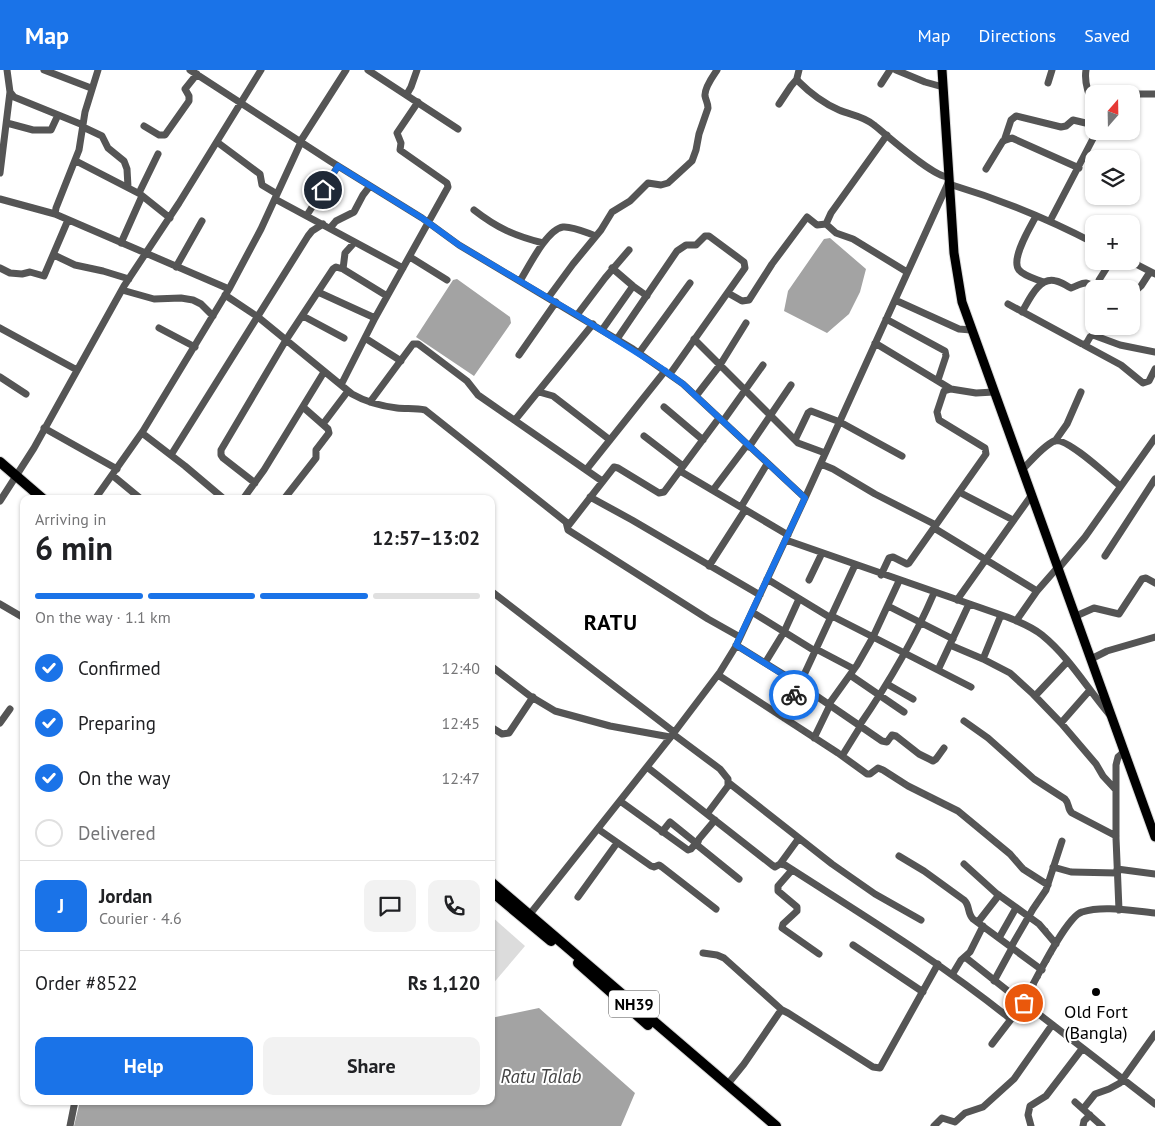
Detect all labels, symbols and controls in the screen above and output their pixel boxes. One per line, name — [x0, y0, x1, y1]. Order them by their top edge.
text: Map — [25, 20, 69, 51]
text: Map — [918, 24, 950, 47]
text: Directions — [978, 24, 1056, 47]
text: Saved — [1084, 24, 1130, 47]
north arrow — [1085, 85, 1140, 140]
map controls — [1085, 85, 1140, 335]
button: layers — [1085, 150, 1140, 205]
pin — [302, 169, 344, 211]
icon: home — [309, 176, 337, 204]
button: + — [1085, 215, 1140, 270]
button: − — [1085, 280, 1140, 335]
text: Arriving in — [35, 509, 106, 529]
text: 12:57–13:02 — [372, 526, 480, 550]
text: 6 min — [35, 527, 113, 569]
text: On the way · 1.1 km — [35, 607, 171, 627]
district label: RATU — [584, 608, 638, 636]
icon: check — [35, 654, 63, 682]
text: Confirmed — [78, 656, 161, 680]
text: 12:40 — [442, 658, 480, 678]
courier — [769, 670, 819, 720]
icon: bike — [780, 681, 808, 709]
icon: check — [35, 709, 63, 737]
text: Preparing — [78, 711, 156, 735]
text: 12:45 — [442, 713, 480, 733]
icon: check — [35, 764, 63, 792]
text: On the way — [78, 766, 170, 790]
text: 12:47 — [442, 768, 480, 788]
text: Delivered — [78, 821, 156, 845]
button: chat — [364, 880, 416, 932]
button: phone — [428, 880, 480, 932]
text: Jordan — [99, 884, 152, 908]
text: J — [58, 894, 64, 918]
text: Courier · 4.6 — [99, 908, 182, 928]
text: Order #8522 — [35, 971, 138, 995]
text: Rs 1,120 — [408, 971, 480, 995]
pin — [1003, 982, 1045, 1024]
marker: Old Fort (Bangla) — [1090, 986, 1102, 998]
icon: bag — [1010, 989, 1038, 1017]
road number: NH39 — [609, 991, 659, 1018]
place label: Old Fort (Bangla) — [1064, 1000, 1128, 1044]
button: Help — [35, 1037, 253, 1095]
button: Share — [263, 1037, 480, 1095]
water label: Ratu Talab — [501, 1064, 582, 1088]

